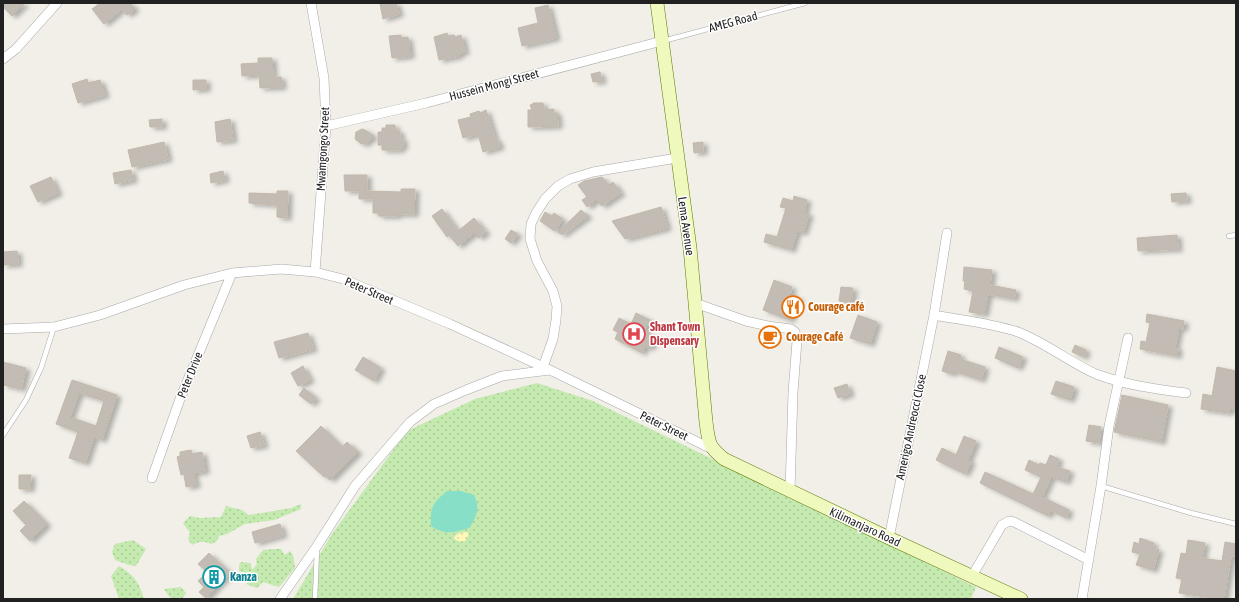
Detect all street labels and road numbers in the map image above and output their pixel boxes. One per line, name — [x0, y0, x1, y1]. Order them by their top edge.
street label: AMEG Road — [707, 9, 759, 35]
street label: Hussein Mongi Street — [448, 66, 541, 104]
street label: Mwamgongo Street — [314, 106, 332, 191]
street label: Lema Avenue — [675, 196, 697, 256]
street label: Peter Street — [343, 274, 396, 308]
street label: Peter Drive — [174, 350, 206, 400]
street label: Amerigo Andreocci Close — [893, 373, 929, 481]
street label: Peter Street — [638, 408, 691, 444]
street label: Kilimanjaro Road — [827, 504, 903, 550]

